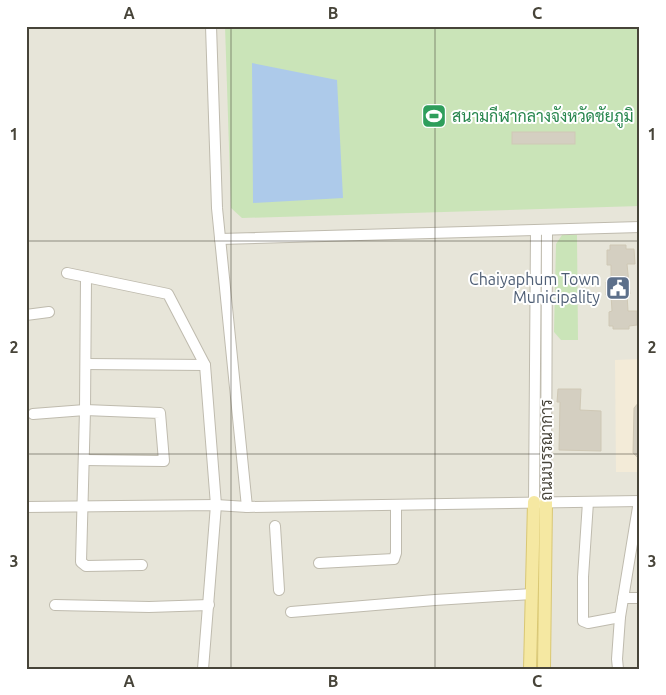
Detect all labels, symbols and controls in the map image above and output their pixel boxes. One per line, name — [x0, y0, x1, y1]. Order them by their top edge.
text: A — [123, 4, 135, 22]
text: B — [328, 4, 338, 22]
text: C — [532, 4, 542, 22]
sports icon: สนามกีฬากลางจังหวัดชัยภูมิ — [421, 103, 447, 129]
place label: สนามกีฬากลางจังหวัดชัยภูมิ — [452, 105, 634, 128]
text: 1 — [9, 125, 19, 143]
text: 1 — [647, 125, 657, 143]
place label: Chaiyaphum Town Municipality — [469, 270, 600, 306]
public building icon: Chaiyaphum Town Municipality — [605, 275, 631, 301]
text: 2 — [9, 338, 19, 356]
text: 2 — [647, 338, 657, 356]
street label: ถนนบรรณาการ — [537, 399, 555, 501]
text: 3 — [9, 552, 19, 570]
text: 3 — [647, 552, 657, 570]
text: A — [123, 672, 135, 690]
text: B — [328, 672, 338, 690]
text: C — [532, 672, 542, 690]

